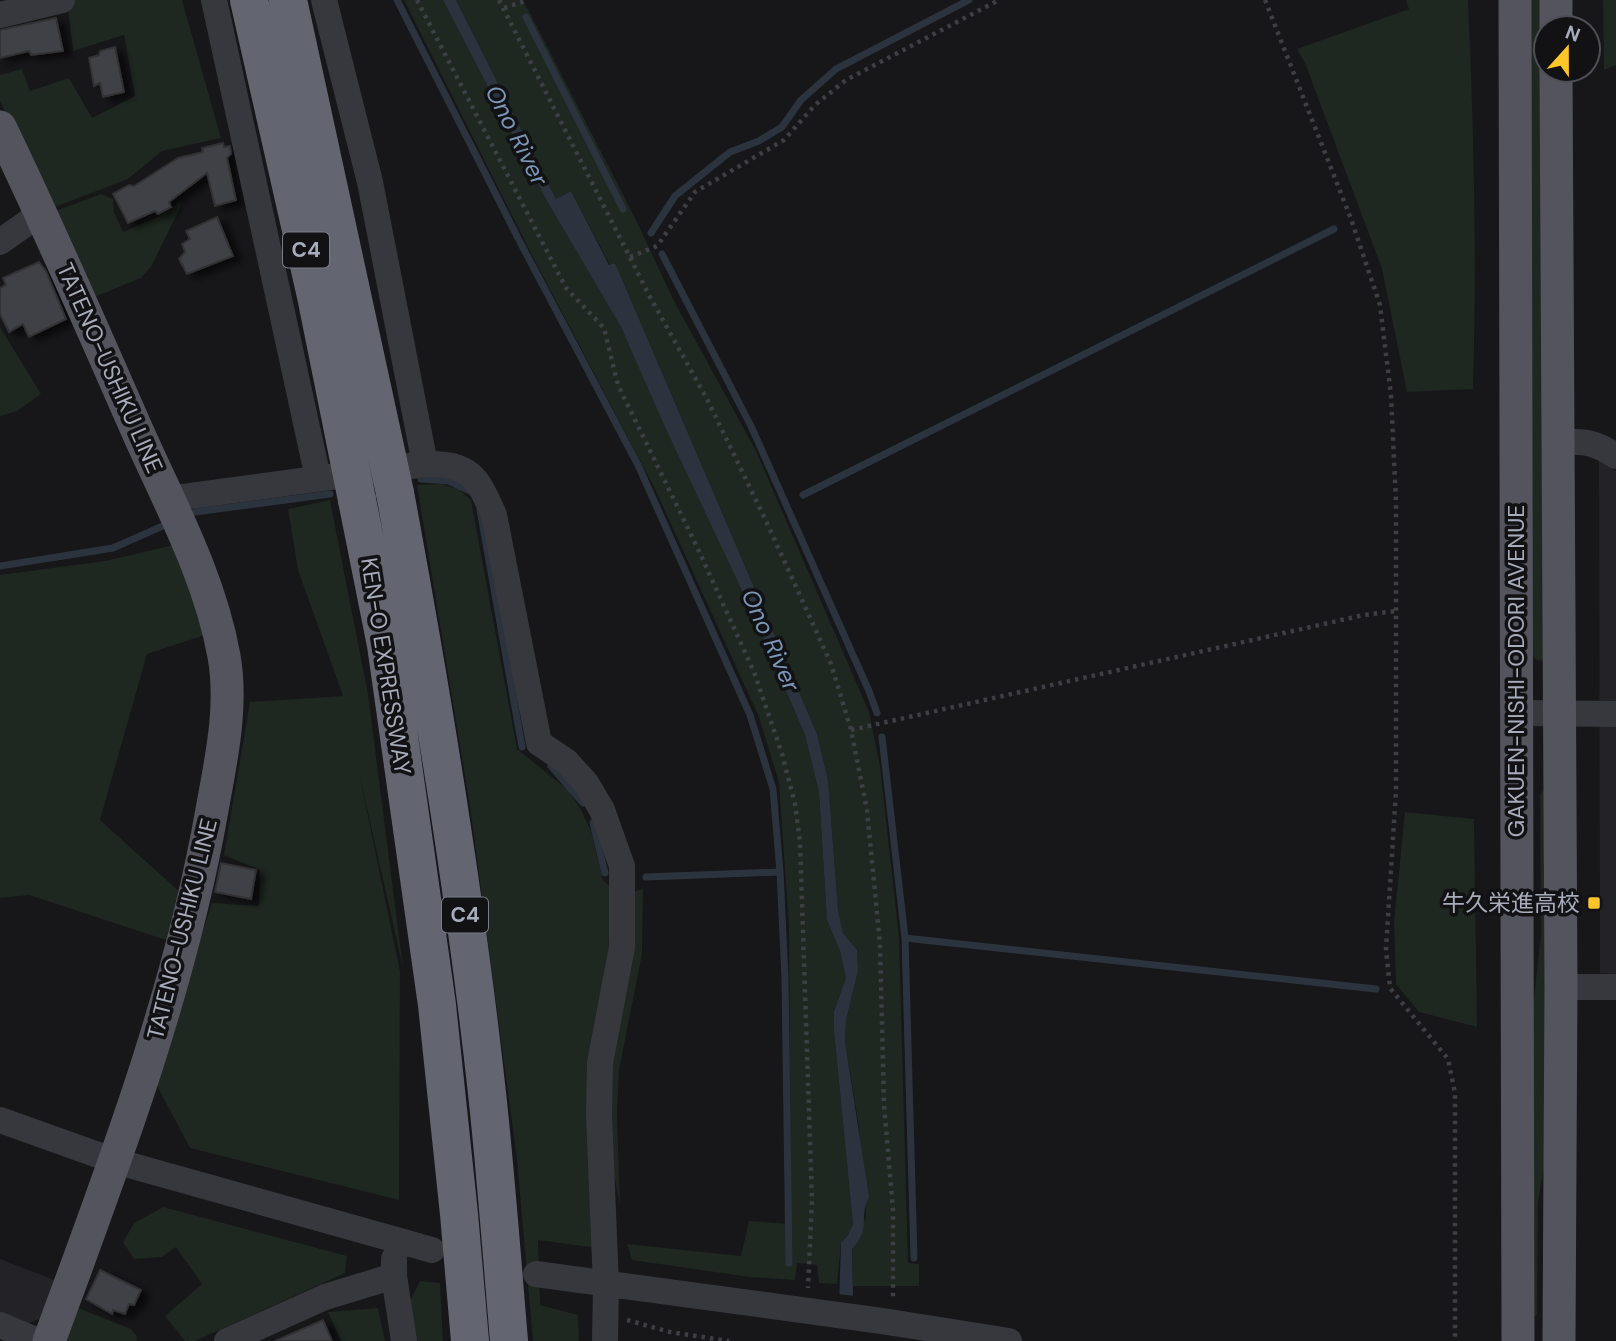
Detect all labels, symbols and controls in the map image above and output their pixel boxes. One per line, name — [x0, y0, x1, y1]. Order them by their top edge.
north arrow — [1532, 14, 1602, 84]
text: N — [1562, 19, 1584, 48]
water label: Ono River — [478, 79, 556, 191]
road number: C4 — [283, 232, 329, 268]
street label: TATENO-USHIKU LINE — [50, 258, 170, 478]
street label: GAKUEN-NISHI-ODORI AVENUE — [1501, 505, 1531, 837]
street label: KEN-O EXPRESSWAY — [354, 555, 418, 777]
water label: Ono River — [735, 584, 808, 697]
street label: TATENO-USHIKU LINE — [140, 815, 224, 1043]
place label: 牛久栄進高校 — [1442, 888, 1580, 918]
marker: 牛久栄進高校 — [1586, 895, 1602, 911]
road number: C4 — [442, 898, 488, 932]

